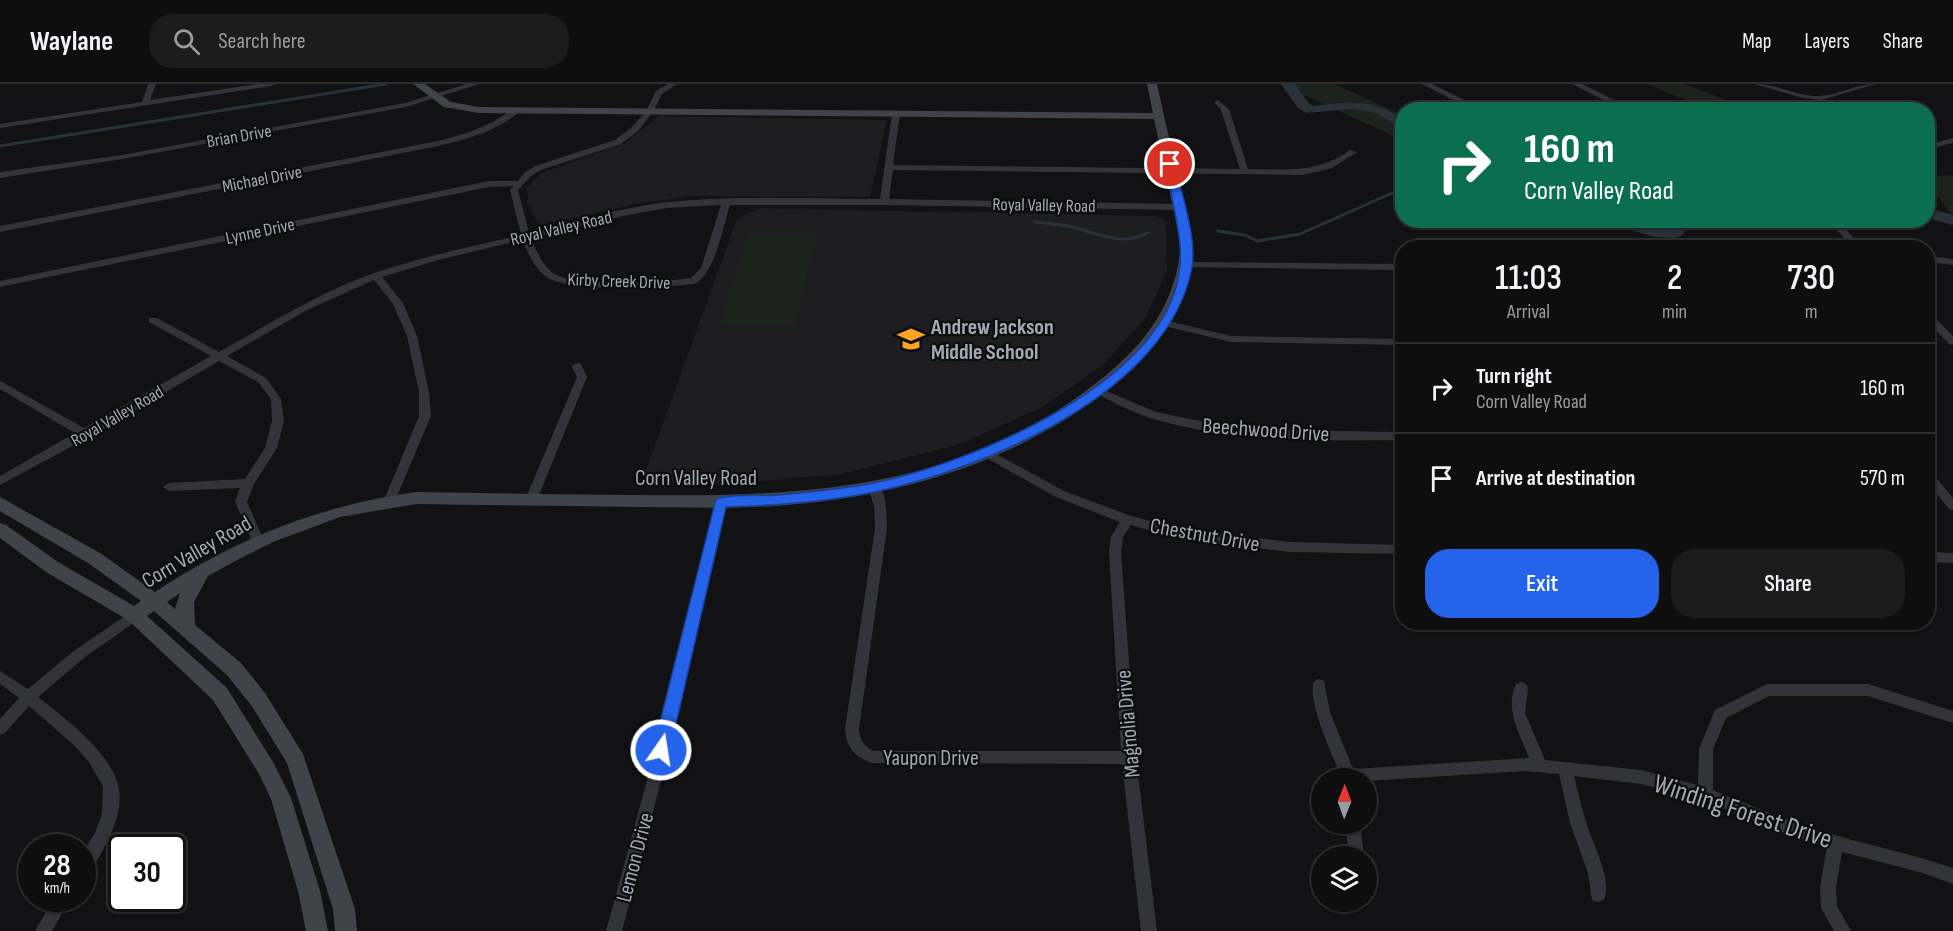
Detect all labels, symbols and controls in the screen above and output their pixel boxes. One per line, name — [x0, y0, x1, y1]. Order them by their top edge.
search box — [149, 14, 569, 68]
text: Waylane — [30, 25, 113, 58]
icon: search — [170, 25, 203, 58]
text: Search here — [218, 28, 306, 55]
text: Map — [1742, 29, 1771, 54]
text: Layers — [1804, 29, 1850, 54]
text: Share — [1883, 29, 1923, 54]
street label: Brian Drive — [205, 120, 273, 153]
text: 160 m — [1524, 124, 1615, 175]
icon: right — [1425, 126, 1503, 204]
pin — [1144, 138, 1195, 189]
icon: arrive — [1153, 147, 1186, 180]
street label: Michael Drive — [220, 161, 304, 198]
text: Corn Valley Road — [1524, 175, 1674, 207]
street label: Royal Valley Road — [992, 194, 1096, 217]
street label: Royal Valley Road — [508, 207, 614, 250]
street label: Lynne Drive — [224, 214, 297, 249]
text: 11:03 — [1495, 257, 1562, 300]
text: 2 — [1667, 257, 1682, 300]
text: 730 — [1787, 257, 1835, 300]
street label: Kirby Creek Drive — [567, 269, 671, 294]
text: Arrival — [1507, 300, 1550, 324]
text: min — [1662, 300, 1687, 324]
text: m — [1805, 300, 1817, 324]
place label: Andrew Jackson Middle School — [930, 314, 1054, 366]
school or university icon: Andrew Jackson Middle School — [896, 324, 926, 354]
text: Turn right — [1476, 363, 1552, 390]
icon: right — [1425, 372, 1458, 405]
text: 160 m — [1860, 375, 1905, 402]
street label: Royal Valley Road — [67, 382, 167, 451]
text: Corn Valley Road — [1476, 390, 1587, 414]
street label: Beechwood Drive — [1201, 413, 1330, 448]
icon: arrive — [1425, 462, 1458, 495]
street label: Corn Valley Road — [635, 465, 757, 492]
text: Arrive at destination — [1476, 465, 1635, 492]
text: 570 m — [1860, 465, 1905, 492]
street label: Corn Valley Road — [137, 510, 256, 595]
street label: Chestnut Drive — [1148, 513, 1262, 558]
button: Exit — [1425, 549, 1659, 618]
button: Share — [1671, 549, 1905, 618]
street label: Magnolia Drive — [1110, 669, 1147, 779]
position arrow — [629, 718, 693, 782]
street label: Yaupon Drive — [883, 745, 979, 772]
north arrow — [1311, 768, 1377, 834]
map controls — [1311, 768, 1377, 912]
street label: Winding Forest Drive — [1649, 768, 1836, 856]
street label: Lemon Drive — [611, 810, 660, 905]
speed limit sign: 30 — [108, 834, 186, 912]
button: layers — [1311, 846, 1377, 912]
text: 28 — [43, 848, 71, 884]
text: km/h — [44, 879, 70, 898]

